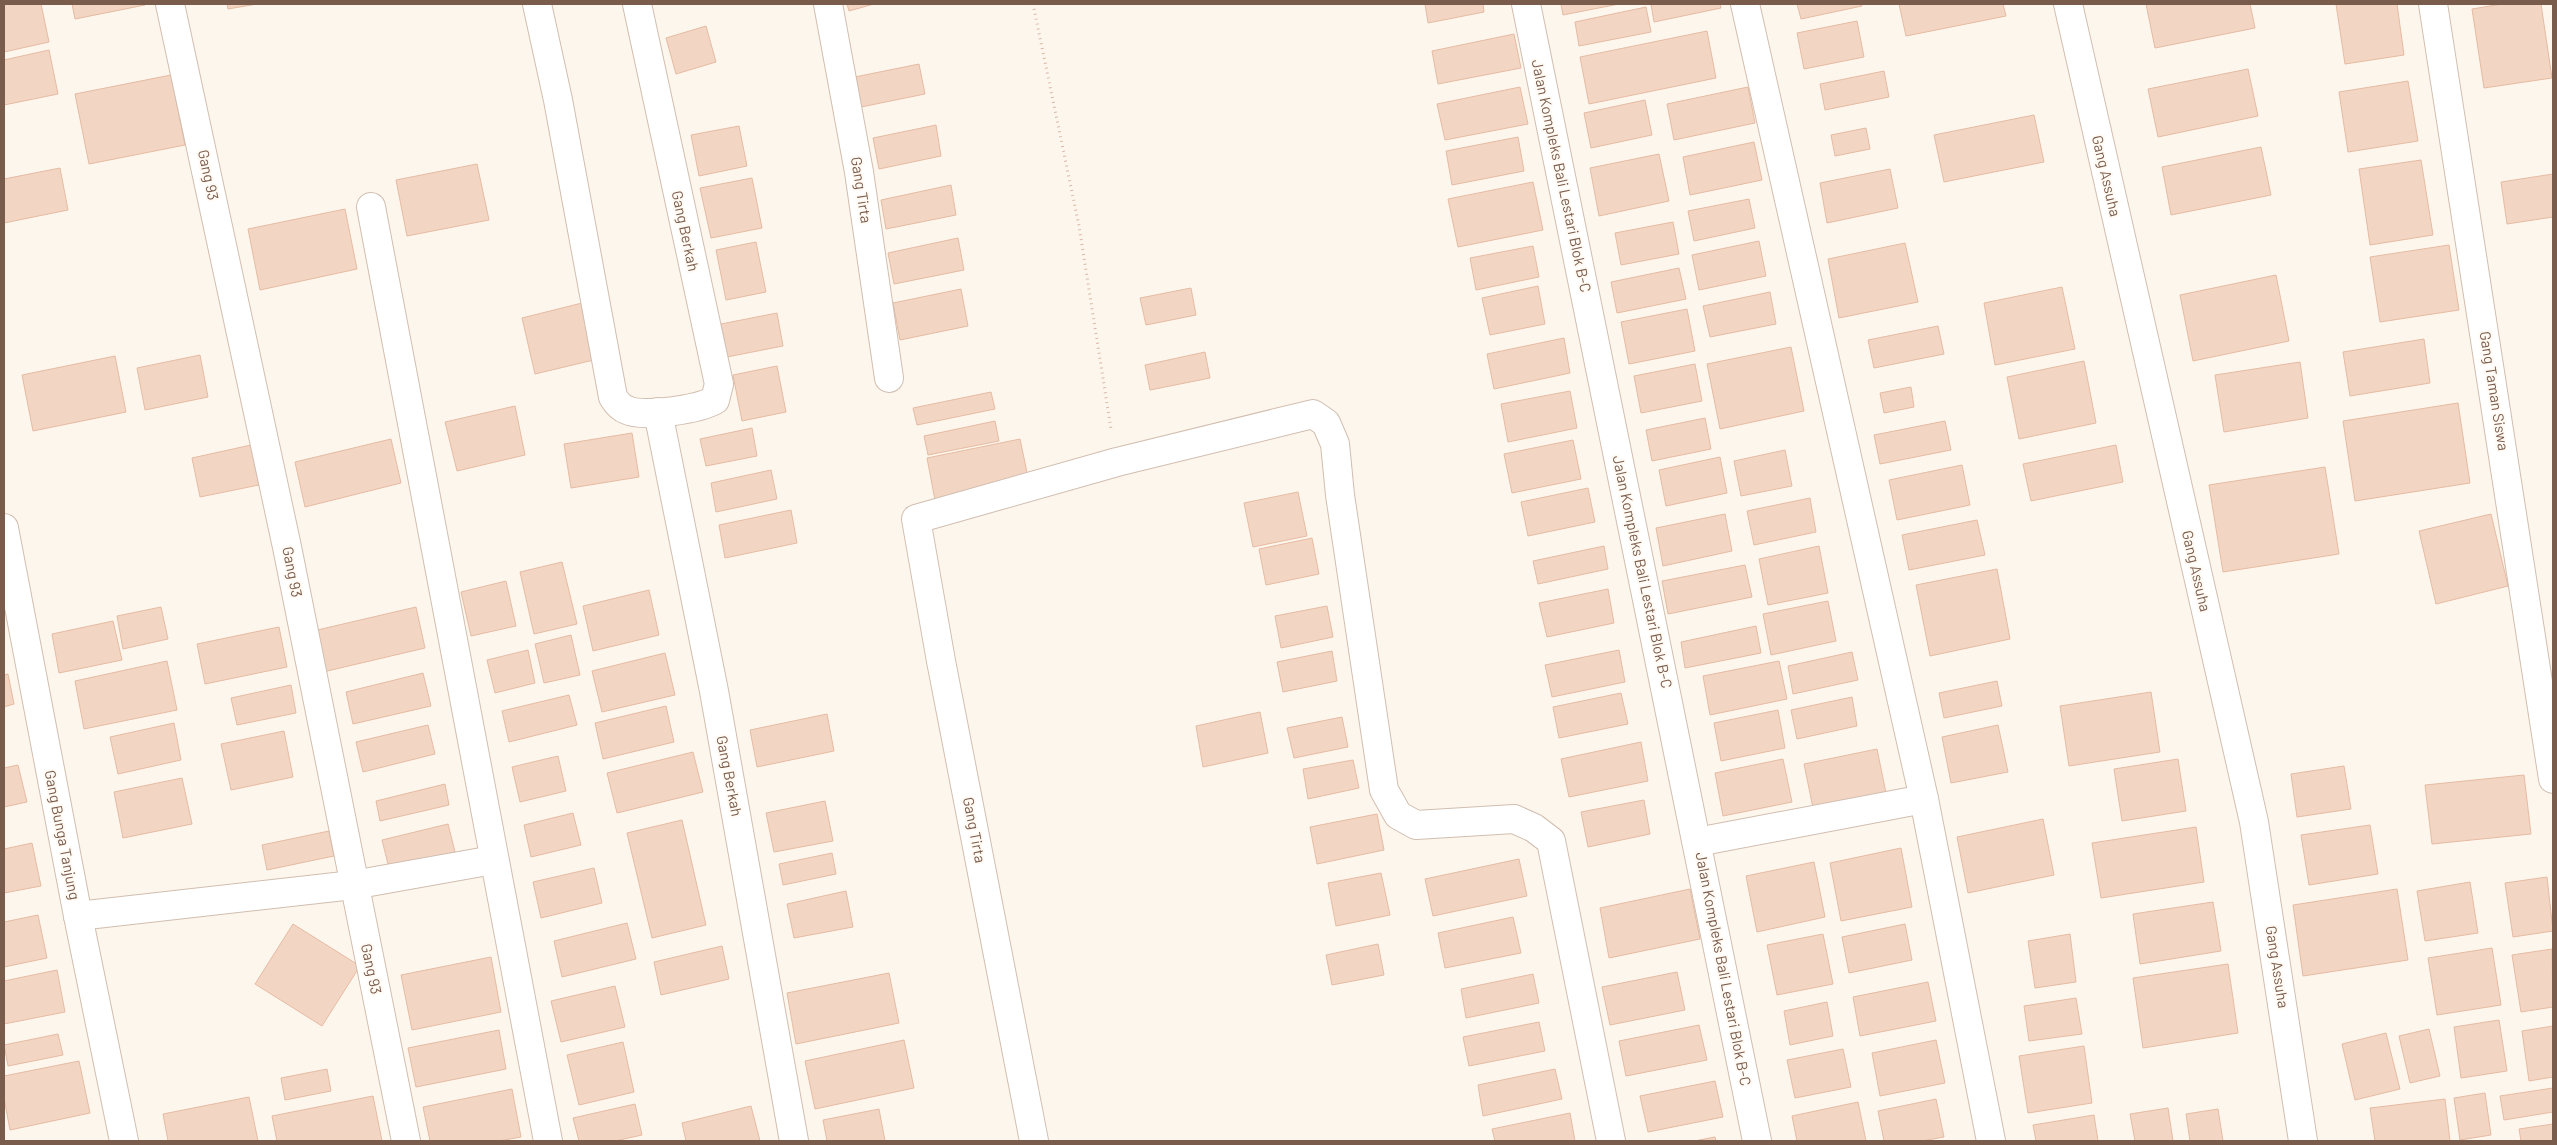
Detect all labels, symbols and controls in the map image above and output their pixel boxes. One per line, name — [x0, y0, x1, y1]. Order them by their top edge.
street label: Jalan Kompleks Bali Lestari Blok B-C — [1528, 58, 1595, 294]
street label: Gang Assuha — [2089, 133, 2125, 218]
street label: Gang 93 — [195, 148, 223, 202]
street label: Gang Tirta — [848, 155, 876, 224]
street label: Gang Berkah — [669, 189, 703, 273]
street label: Gang Taman Siswa — [2477, 330, 2513, 452]
street label: Jalan Kompleks Bali Lestari Blok B-C — [1609, 454, 1676, 690]
street label: Gang Assuha — [2179, 528, 2215, 613]
street label: Gang 93 — [279, 545, 307, 599]
street label: Gang Berkah — [713, 734, 747, 818]
street label: Gang Bunga Tanjung — [42, 768, 84, 901]
street label: Gang Tirta — [960, 795, 990, 864]
street label: Jalan Kompleks Bali Lestari Blok B-C — [1692, 850, 1755, 1087]
street label: Gang Assuha — [2263, 924, 2293, 1009]
street label: Gang 93 — [358, 942, 386, 996]

